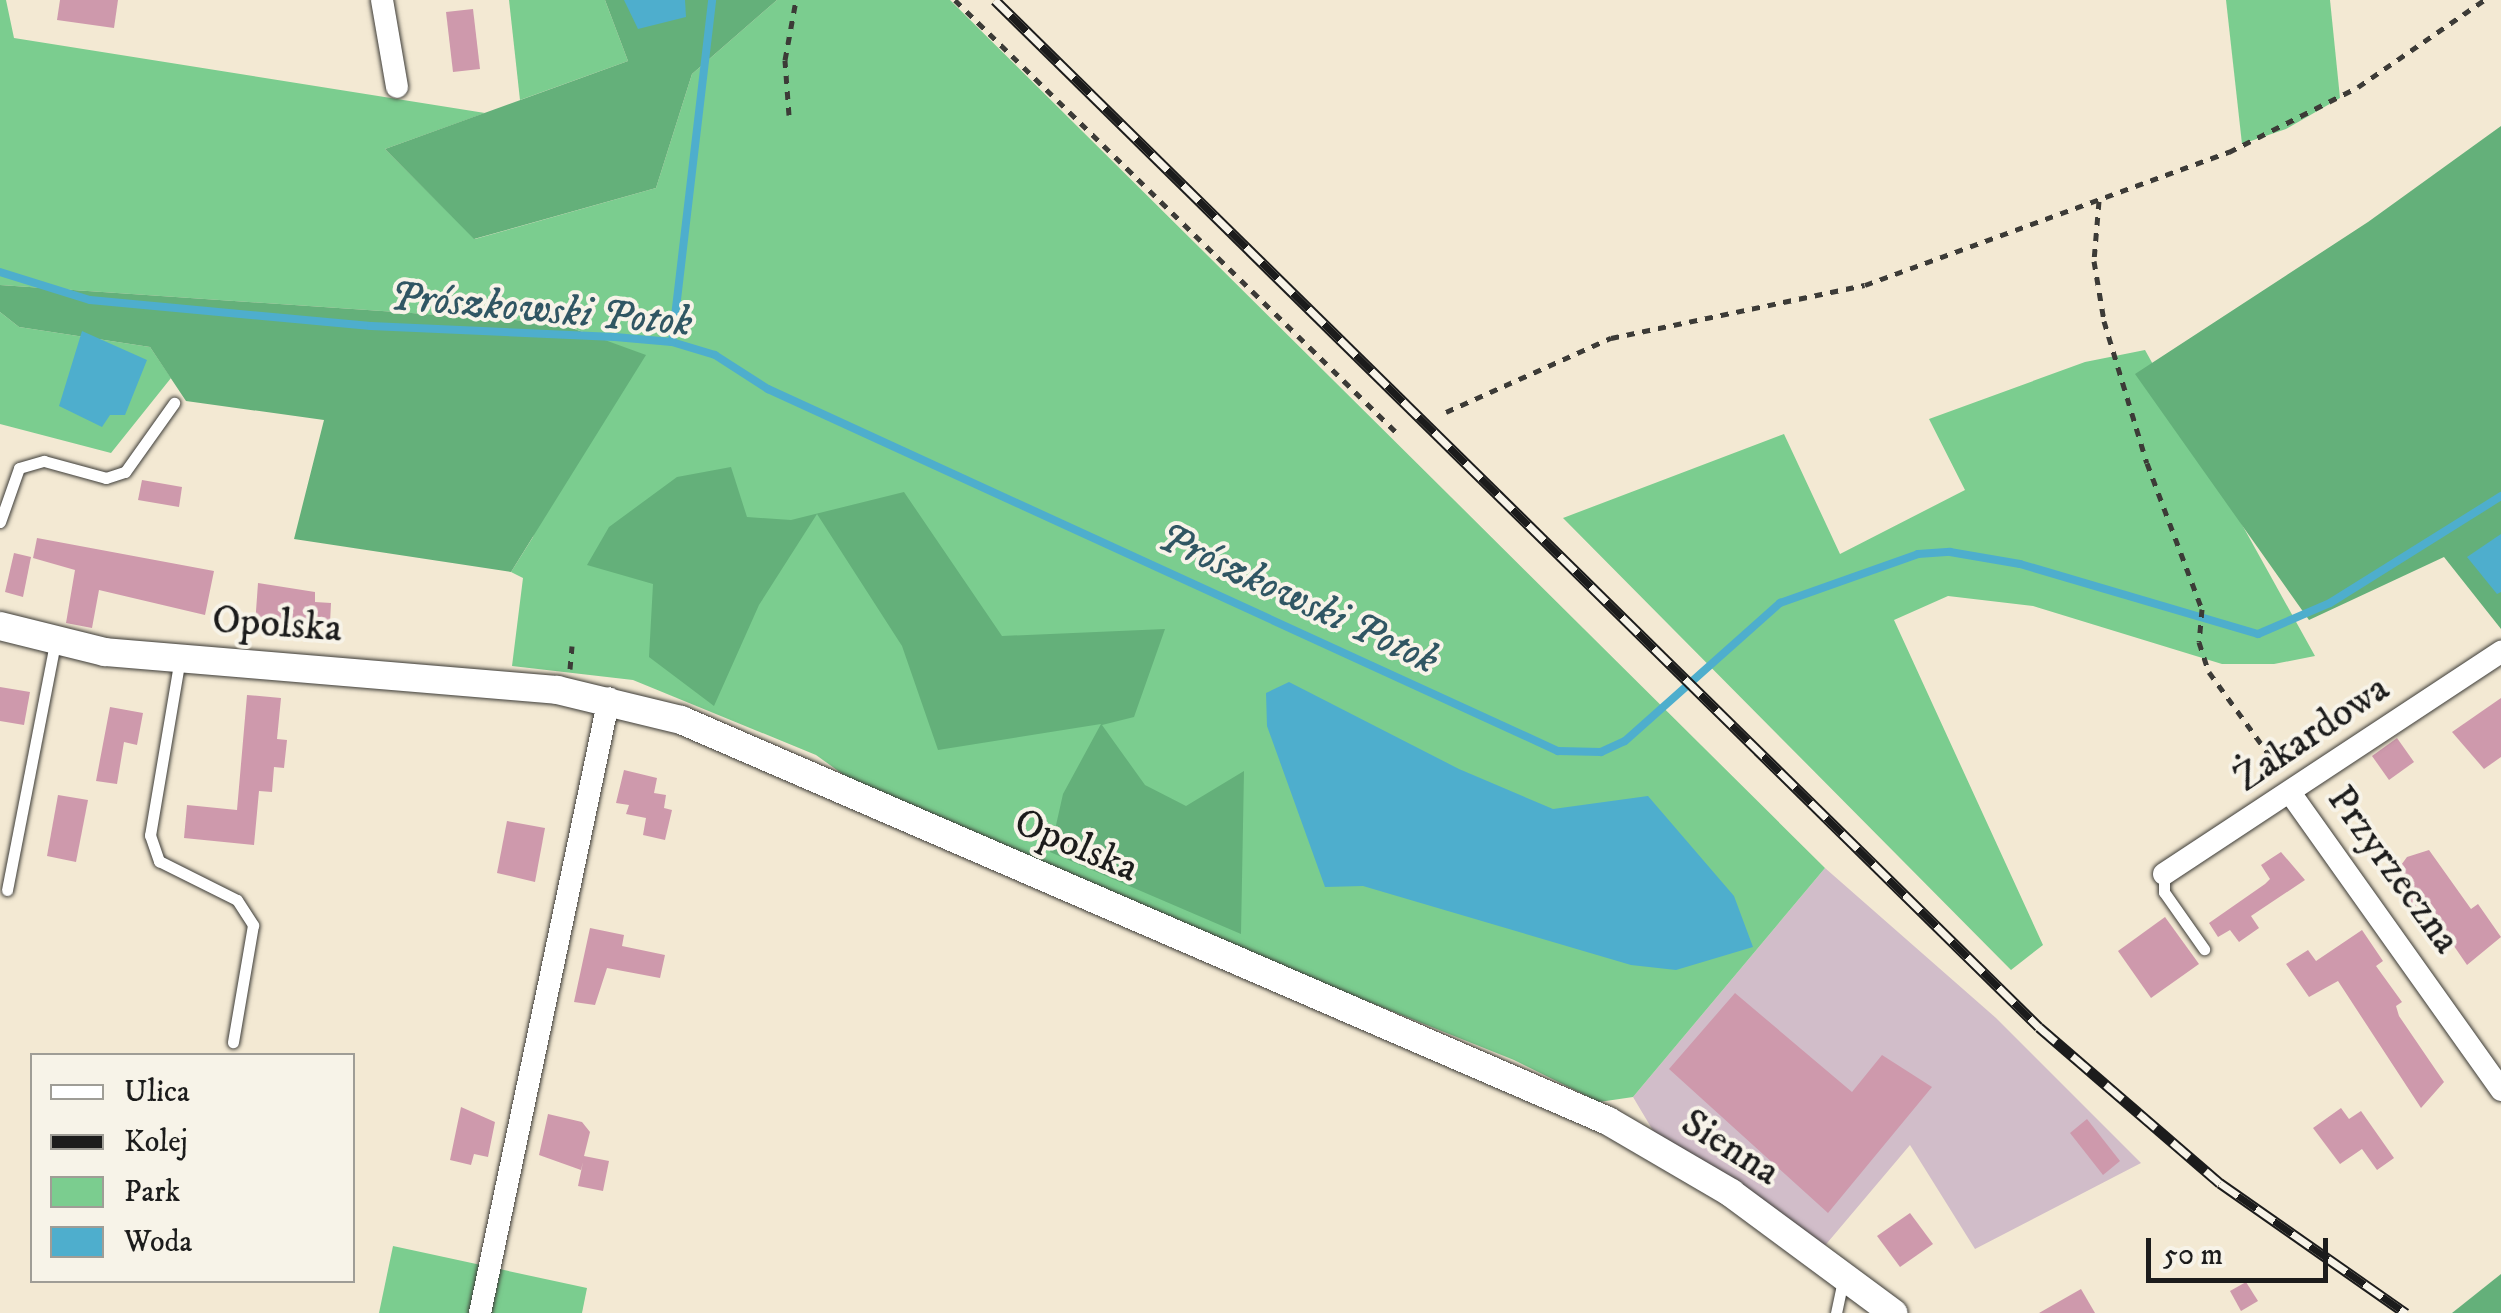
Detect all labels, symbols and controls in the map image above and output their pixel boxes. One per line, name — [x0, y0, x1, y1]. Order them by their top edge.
water label: Prószkowski Potok — [388, 272, 694, 348]
water label: Prószkowski Potok — [1150, 512, 1446, 686]
street label: Opolska — [211, 597, 343, 653]
street label: Żakardowa — [2226, 665, 2398, 803]
street label: Przyrzeczna — [2316, 777, 2470, 963]
street label: Opolska — [1007, 799, 1145, 893]
legend — [30, 1053, 355, 1283]
text: Ulica — [124, 1074, 190, 1111]
street label: Sienna — [1672, 1099, 1788, 1197]
text: Kolej — [124, 1124, 188, 1161]
text: Park — [124, 1174, 180, 1211]
scale bar — [2151, 1218, 2334, 1280]
text: Woda — [124, 1224, 192, 1261]
text: 50 m — [2163, 1237, 2223, 1274]

